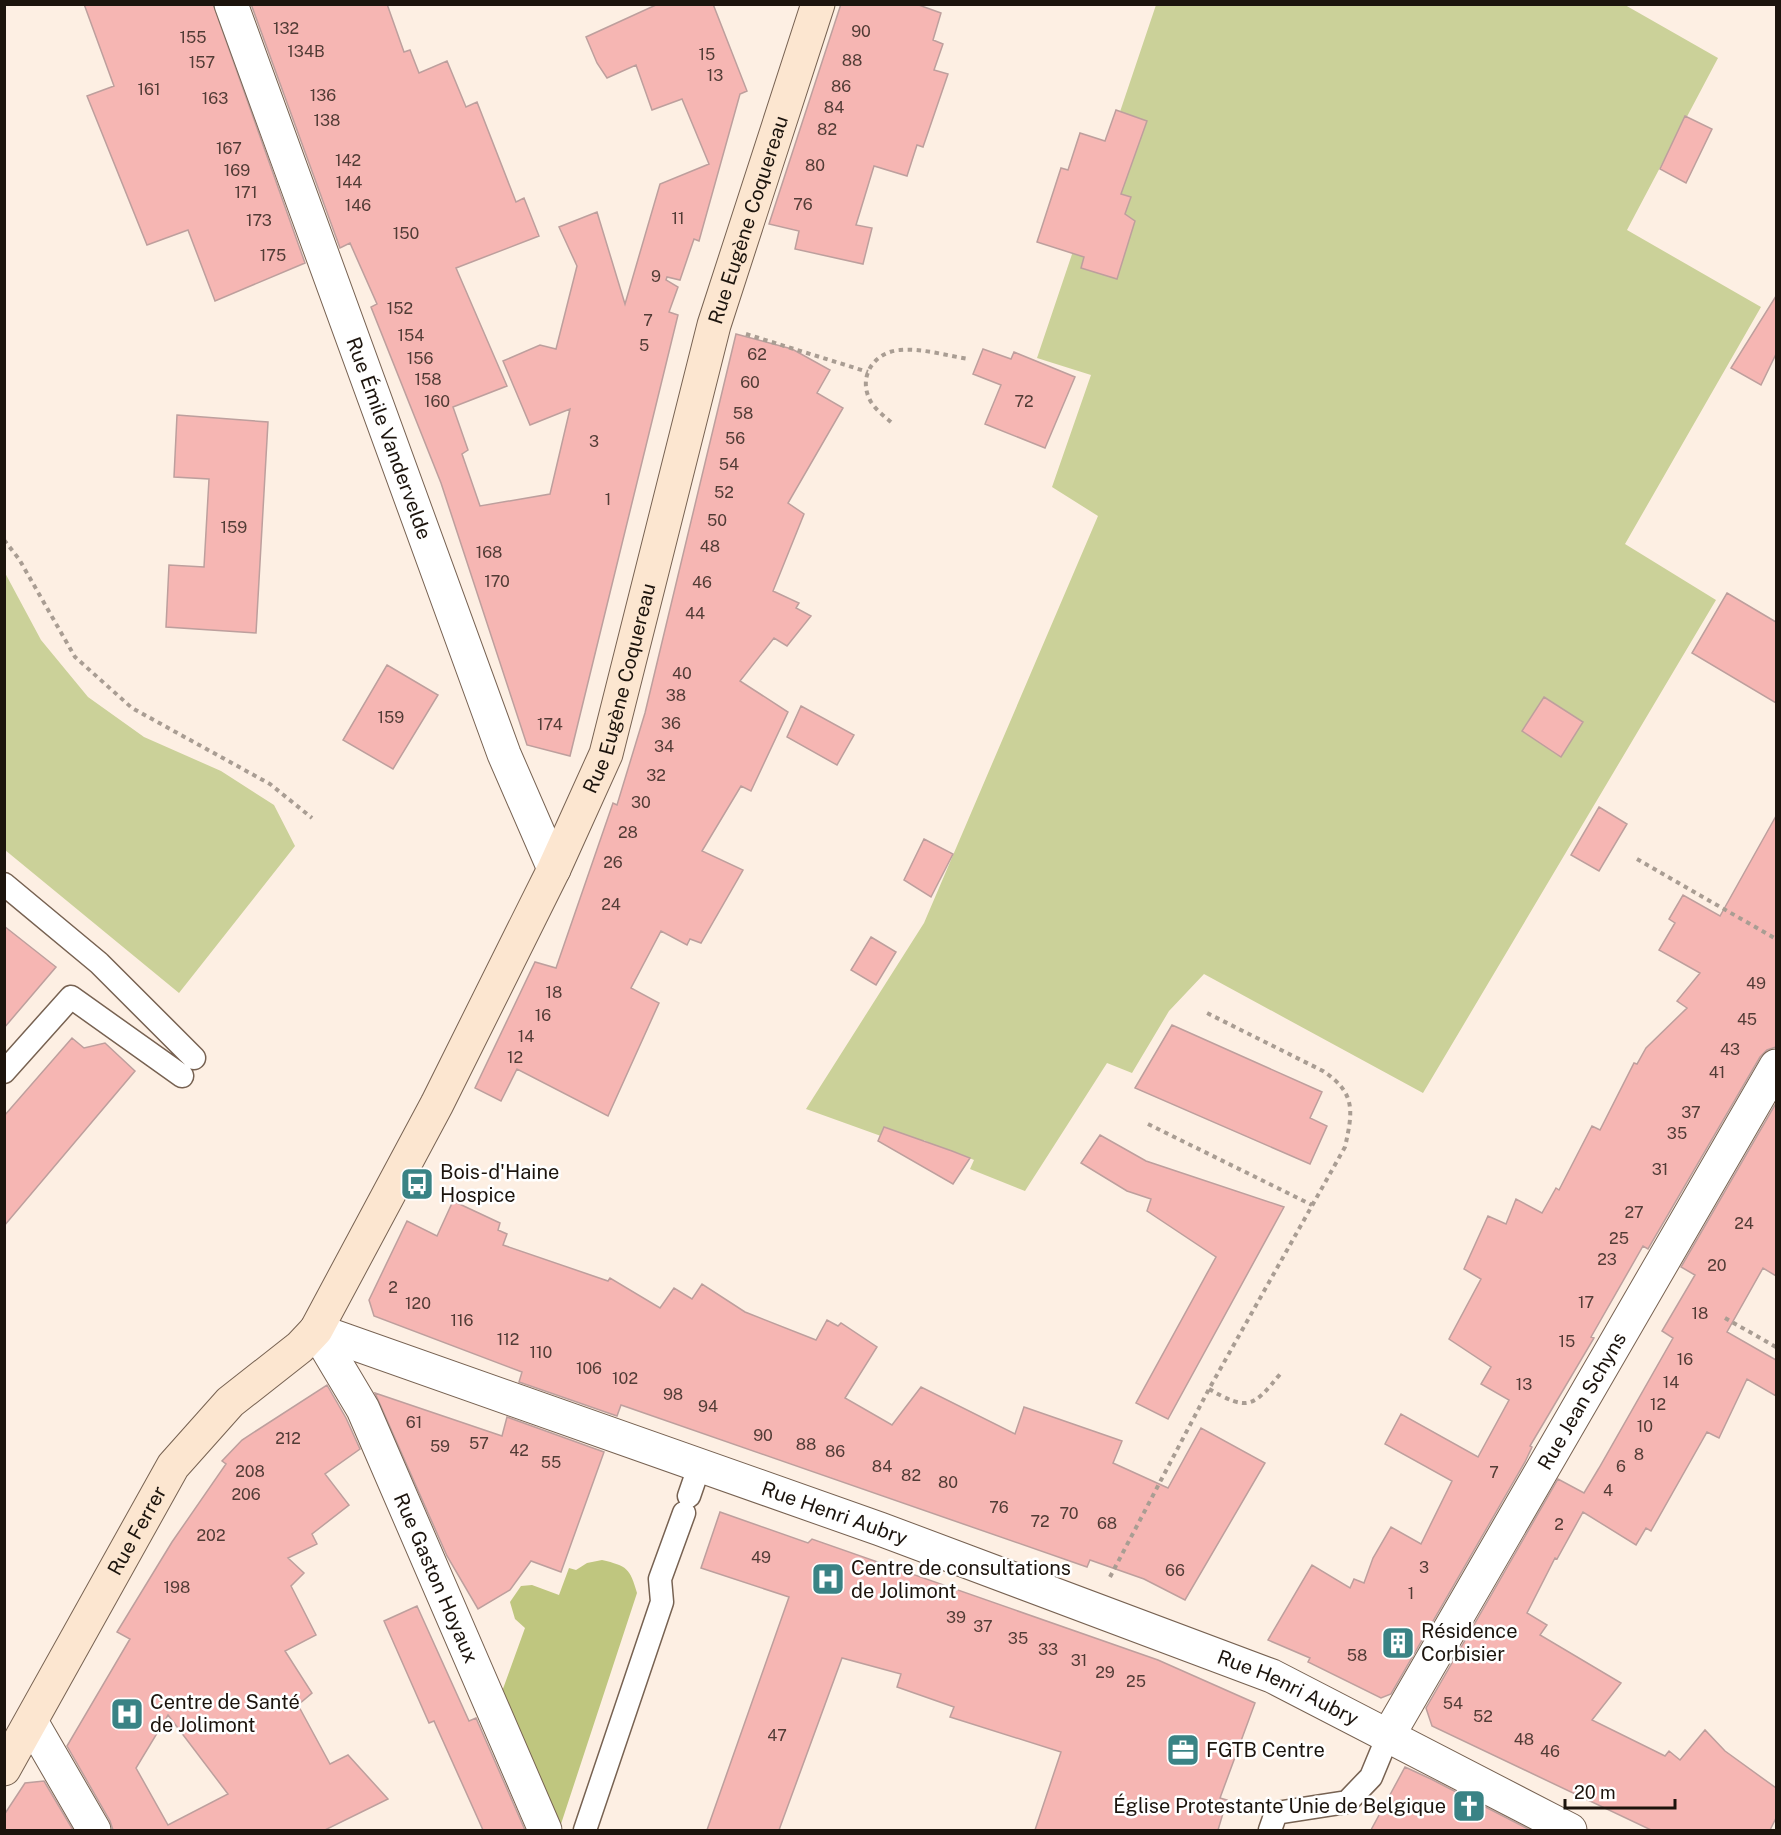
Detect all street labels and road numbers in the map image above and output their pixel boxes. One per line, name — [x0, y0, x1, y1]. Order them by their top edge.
street label: Rue Eugène Coquereau — [703, 113, 793, 327]
street label: Rue Émile Vandervelde — [341, 334, 437, 543]
street label: Rue Eugène Coquereau — [578, 581, 661, 797]
street label: Rue Jean Schyns — [1533, 1328, 1631, 1474]
street label: Rue Henri Aubry — [758, 1476, 911, 1550]
street label: Rue Ferrer — [102, 1481, 172, 1580]
street label: Rue Gaston Hoyaux — [389, 1489, 483, 1667]
street label: Rue Henri Aubry — [1214, 1645, 1363, 1731]

